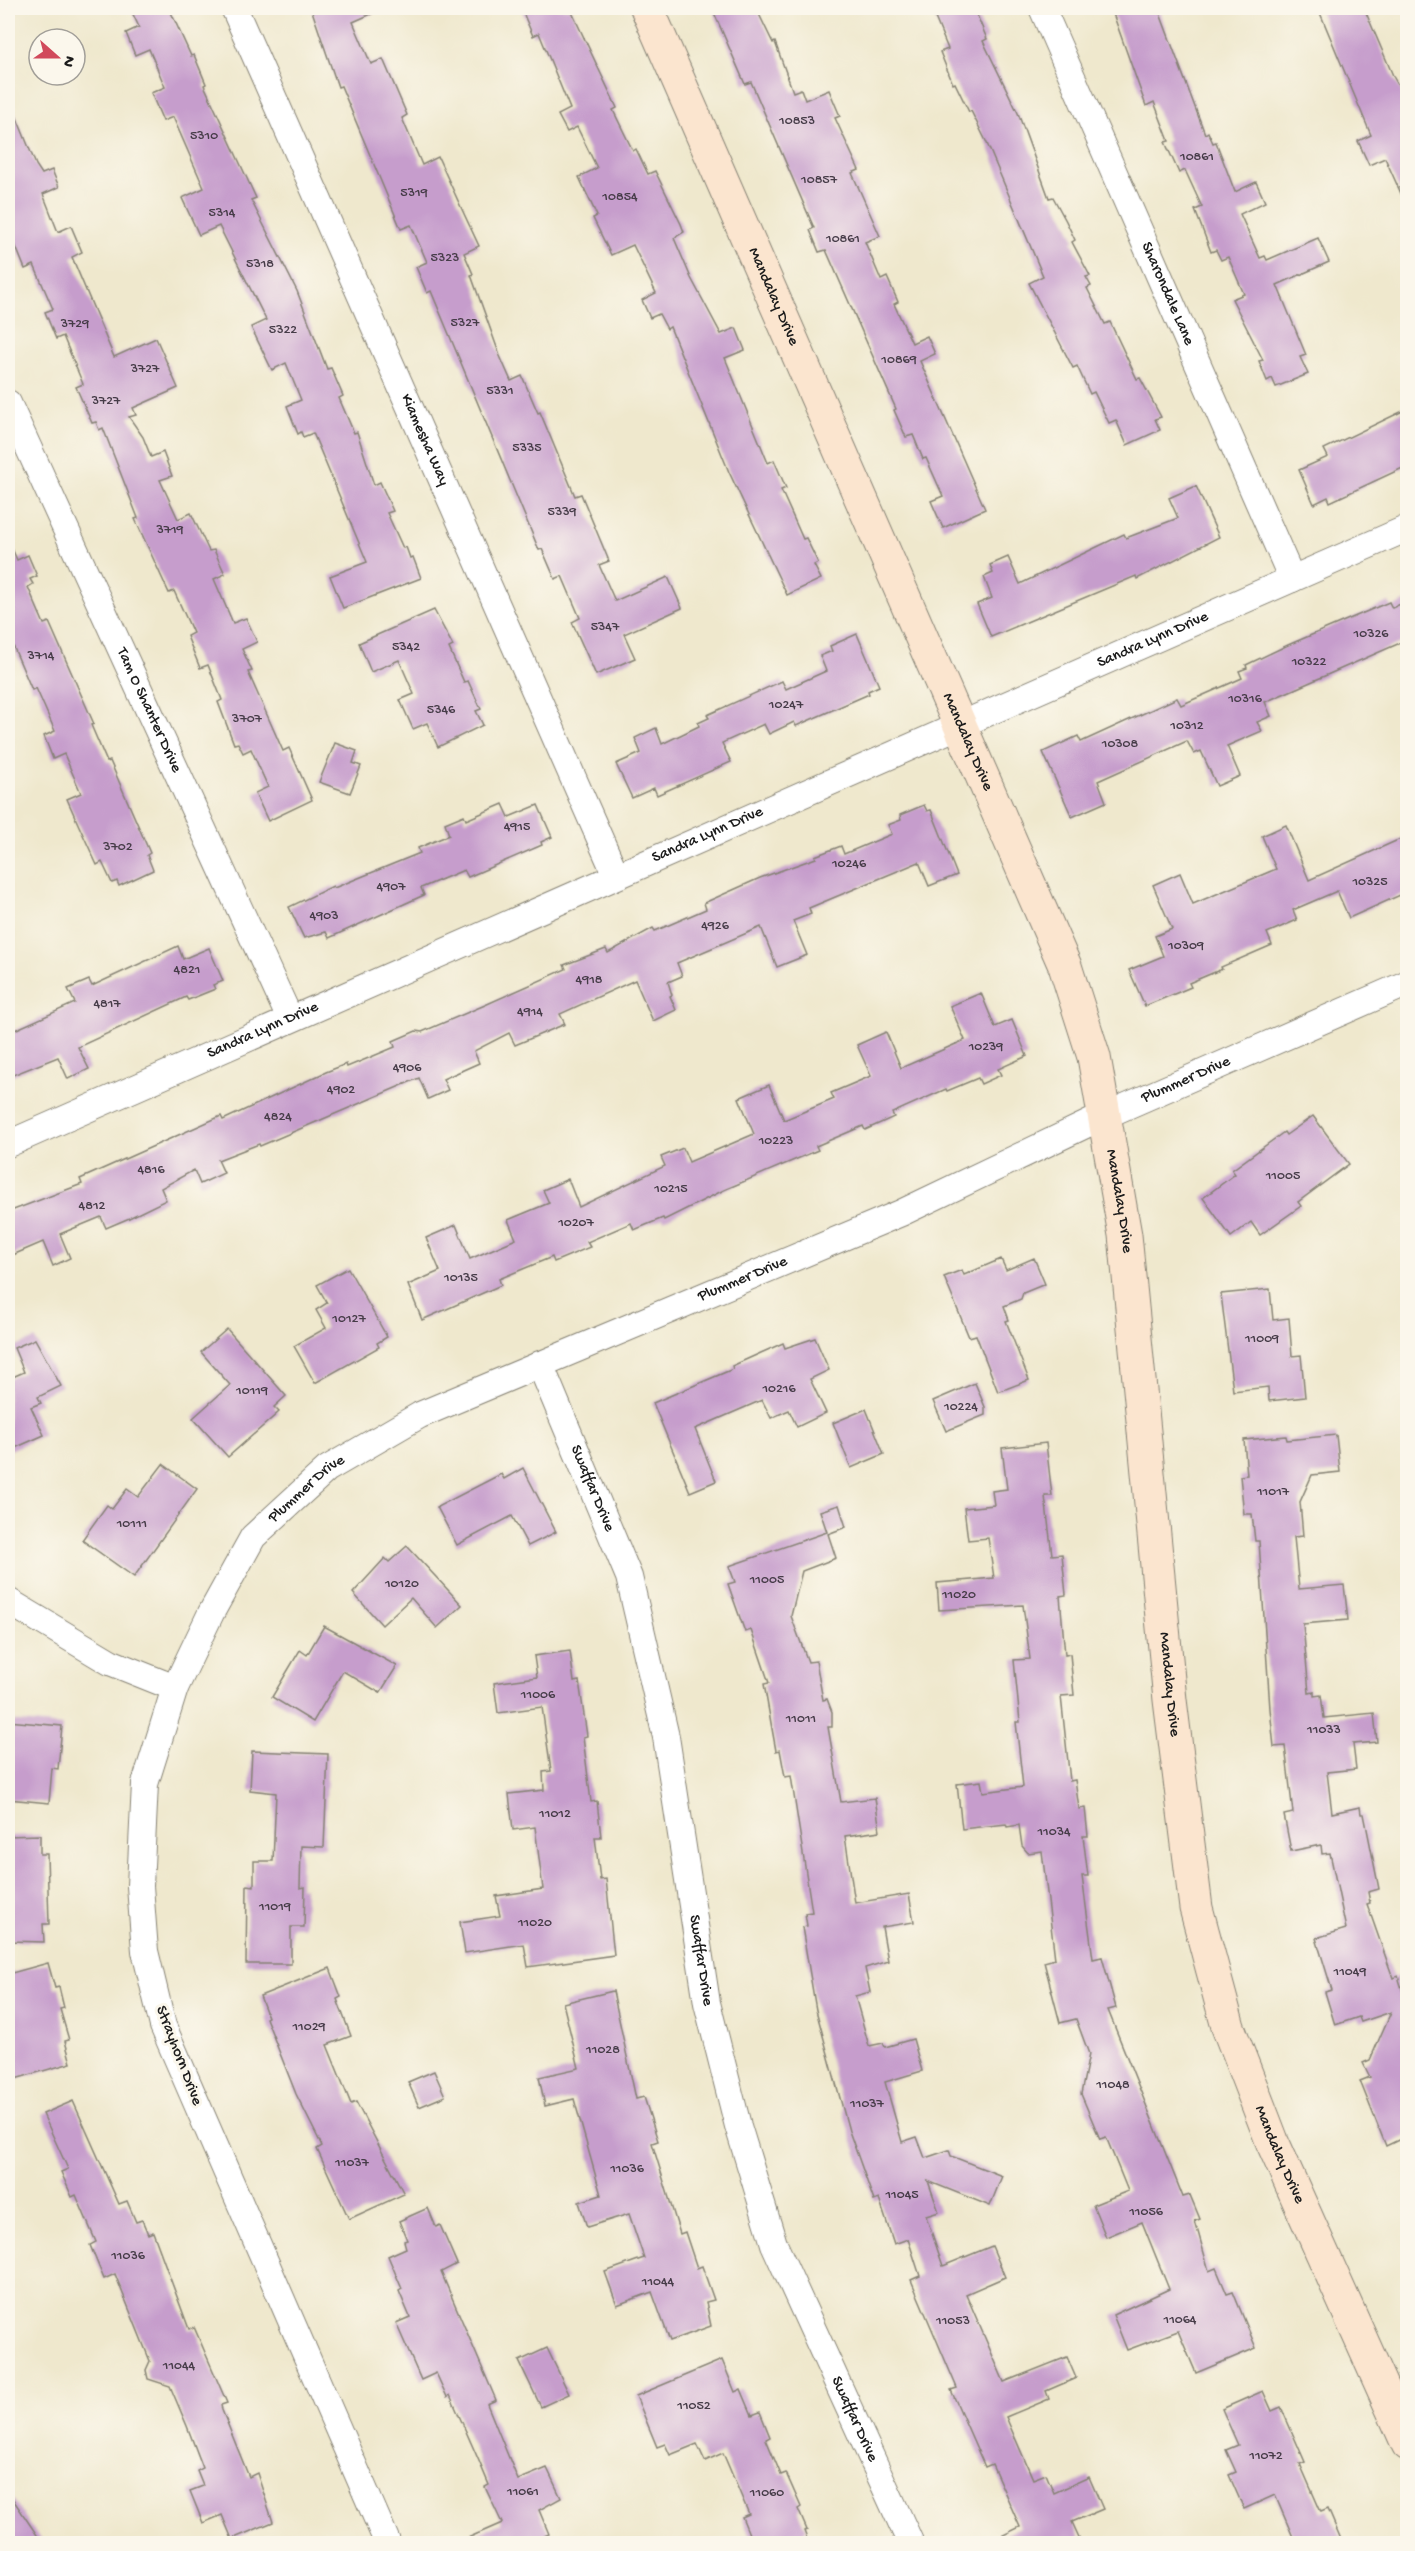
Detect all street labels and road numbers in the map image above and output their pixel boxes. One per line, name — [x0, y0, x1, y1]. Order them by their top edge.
street label: Sharondale Lane — [1136, 239, 1198, 349]
street label: Mandalay Drive — [743, 245, 803, 349]
street label: Kiamesha Way — [396, 391, 453, 489]
street label: Sandra Lynn Drive — [1095, 607, 1212, 673]
street label: Tam O Shanter Drive — [111, 644, 186, 776]
street label: Mandalay Drive — [938, 690, 997, 795]
street label: Sandra Lynn Drive — [649, 802, 767, 868]
street label: Sandra Lynn Drive — [205, 998, 322, 1063]
street label: Plummer Drive — [1138, 1052, 1234, 1108]
street label: Mandalay Drive — [1101, 1148, 1136, 1255]
street label: Plummer Drive — [694, 1252, 791, 1307]
street label: Swaffar Drive — [566, 1443, 619, 1535]
street label: Plummer Drive — [264, 1451, 349, 1528]
street label: Mandalay Drive — [1154, 1631, 1184, 1738]
street label: Swaffar Drive — [684, 1913, 717, 2008]
street label: Strayhorn Drive — [150, 2003, 206, 2109]
street label: Mandalay Drive — [1250, 2103, 1309, 2207]
street label: Swaffar Drive — [826, 2373, 882, 2466]

